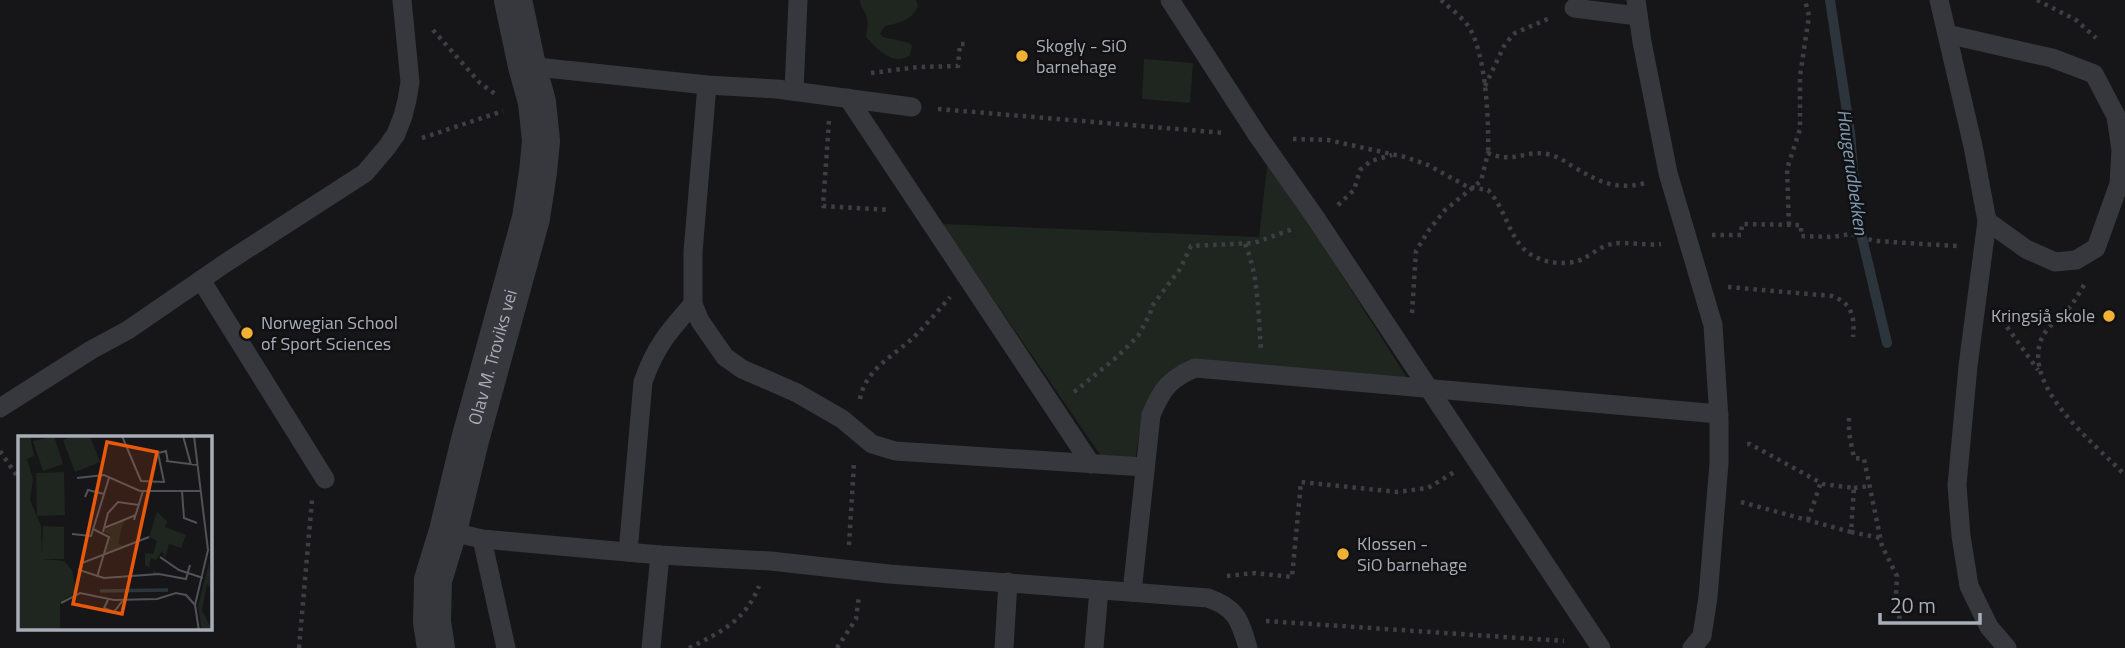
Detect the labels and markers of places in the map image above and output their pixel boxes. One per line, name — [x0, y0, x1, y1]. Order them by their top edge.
place label: Skogly - SiO barnehage — [1036, 32, 1127, 80]
marker: Skogly - SiO barnehage — [1014, 48, 1030, 64]
place label: Kringsjå skole — [1991, 302, 2095, 329]
marker: Kringsjå skole — [2101, 308, 2117, 324]
place label: Norwegian School of Sport Sciences — [261, 309, 398, 357]
marker: Norwegian School of Sport Sciences — [239, 325, 255, 341]
place label: Klossen - SiO barnehage — [1357, 530, 1467, 578]
marker: Klossen - SiO barnehage — [1335, 546, 1351, 562]

